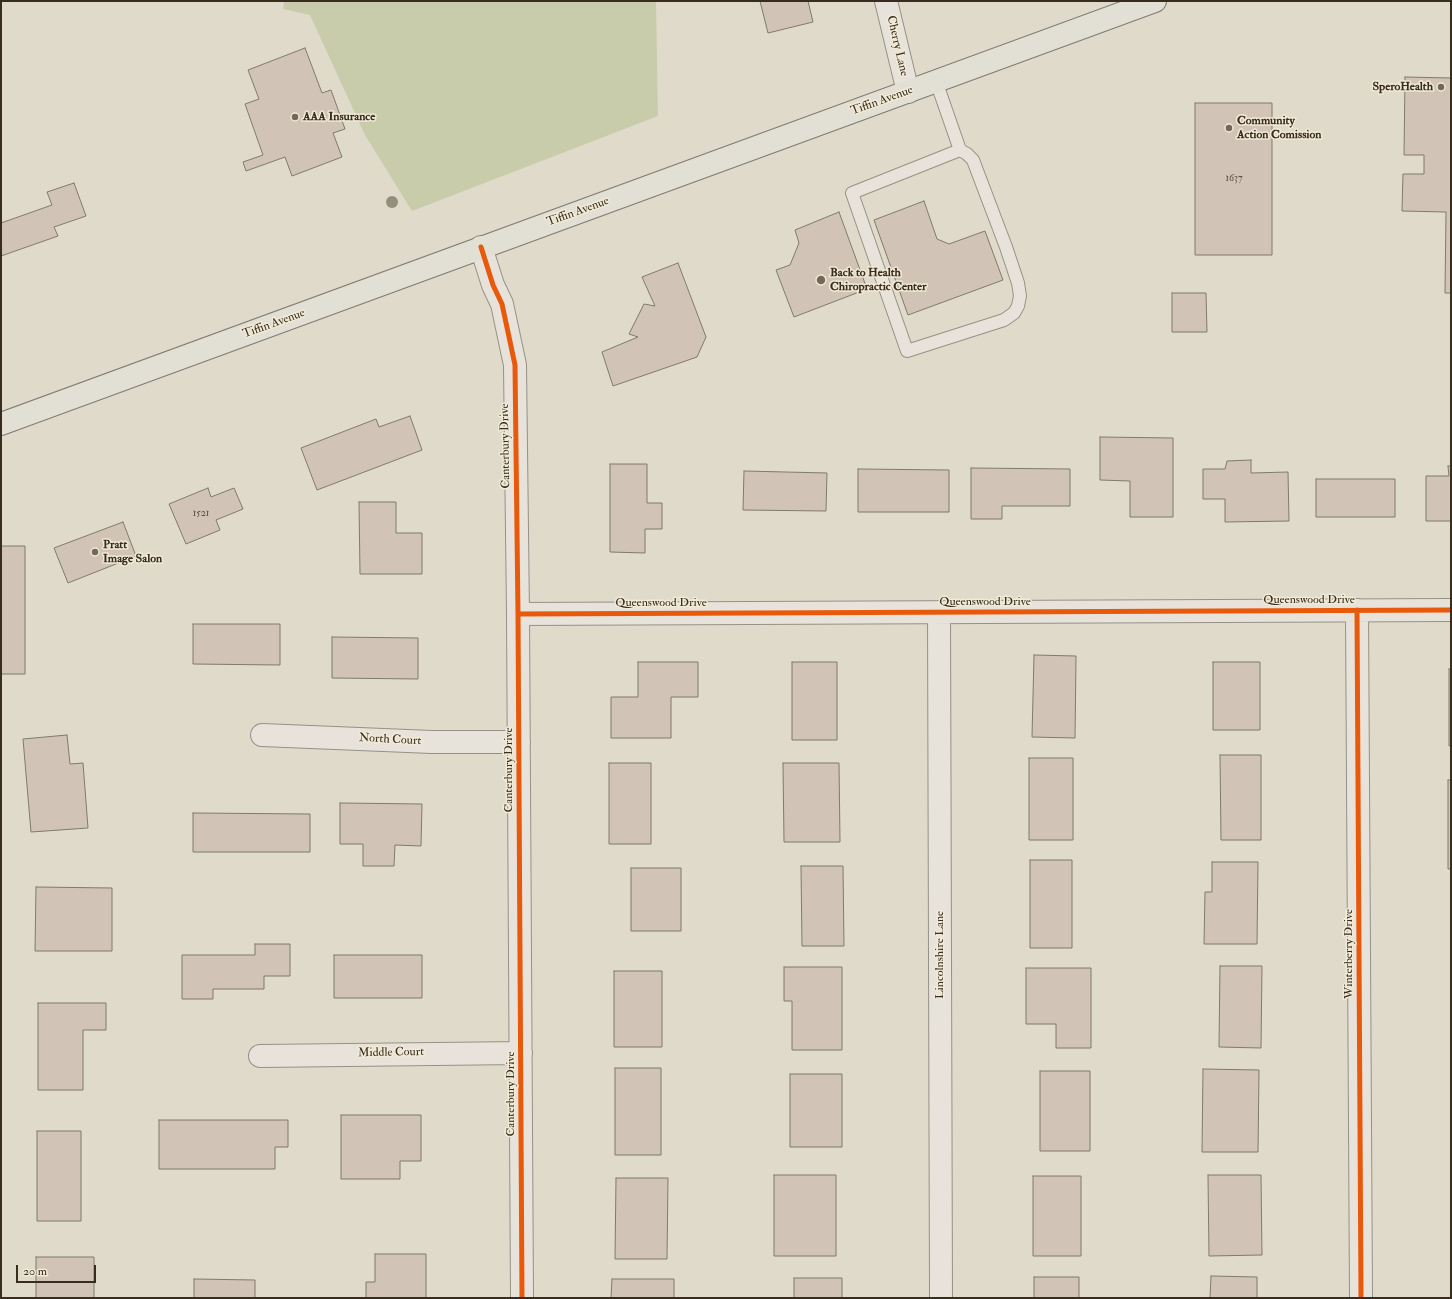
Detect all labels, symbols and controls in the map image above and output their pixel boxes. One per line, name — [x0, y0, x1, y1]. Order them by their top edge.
street label: Cherry Lane — [883, 14, 911, 78]
place label: SperoHealth — [1372, 80, 1433, 94]
marker: SperoHealth — [1436, 82, 1446, 92]
street label: Tiffin Avenue — [849, 83, 915, 119]
place label: AAA Insurance — [303, 110, 375, 124]
marker: AAA Insurance — [290, 112, 300, 122]
place label: Community Action Comission — [1237, 114, 1321, 142]
marker: Community Action Comission — [1224, 123, 1234, 133]
house number: 1637 — [1226, 173, 1242, 185]
street label: Tiffin Avenue — [545, 194, 611, 230]
place label: Back to Health Chiropractic Center — [830, 266, 926, 294]
marker: Back to Health Chiropractic Center — [815, 274, 827, 286]
street label: Tiffin Avenue — [241, 306, 307, 342]
street label: Canterbury Drive — [498, 403, 514, 489]
house number: 1521 — [193, 508, 209, 520]
place label: Pratt Image Salon — [103, 538, 162, 566]
marker: Pratt Image Salon — [90, 547, 100, 557]
street label: Queenswood Drive — [1263, 593, 1355, 607]
street label: Queenswood Drive — [939, 595, 1031, 609]
street label: Queenswood Drive — [615, 596, 707, 610]
street label: Canterbury Drive — [502, 728, 516, 812]
street label: North Court — [358, 731, 422, 749]
street label: Winterberry Drive — [1342, 909, 1356, 999]
street label: Lincolnshire Lane — [933, 911, 947, 999]
street label: Middle Court — [358, 1045, 424, 1061]
street label: Canterbury Drive — [504, 1052, 518, 1136]
scale bar — [18, 1257, 98, 1283]
text: 20 m — [23, 1264, 47, 1279]

